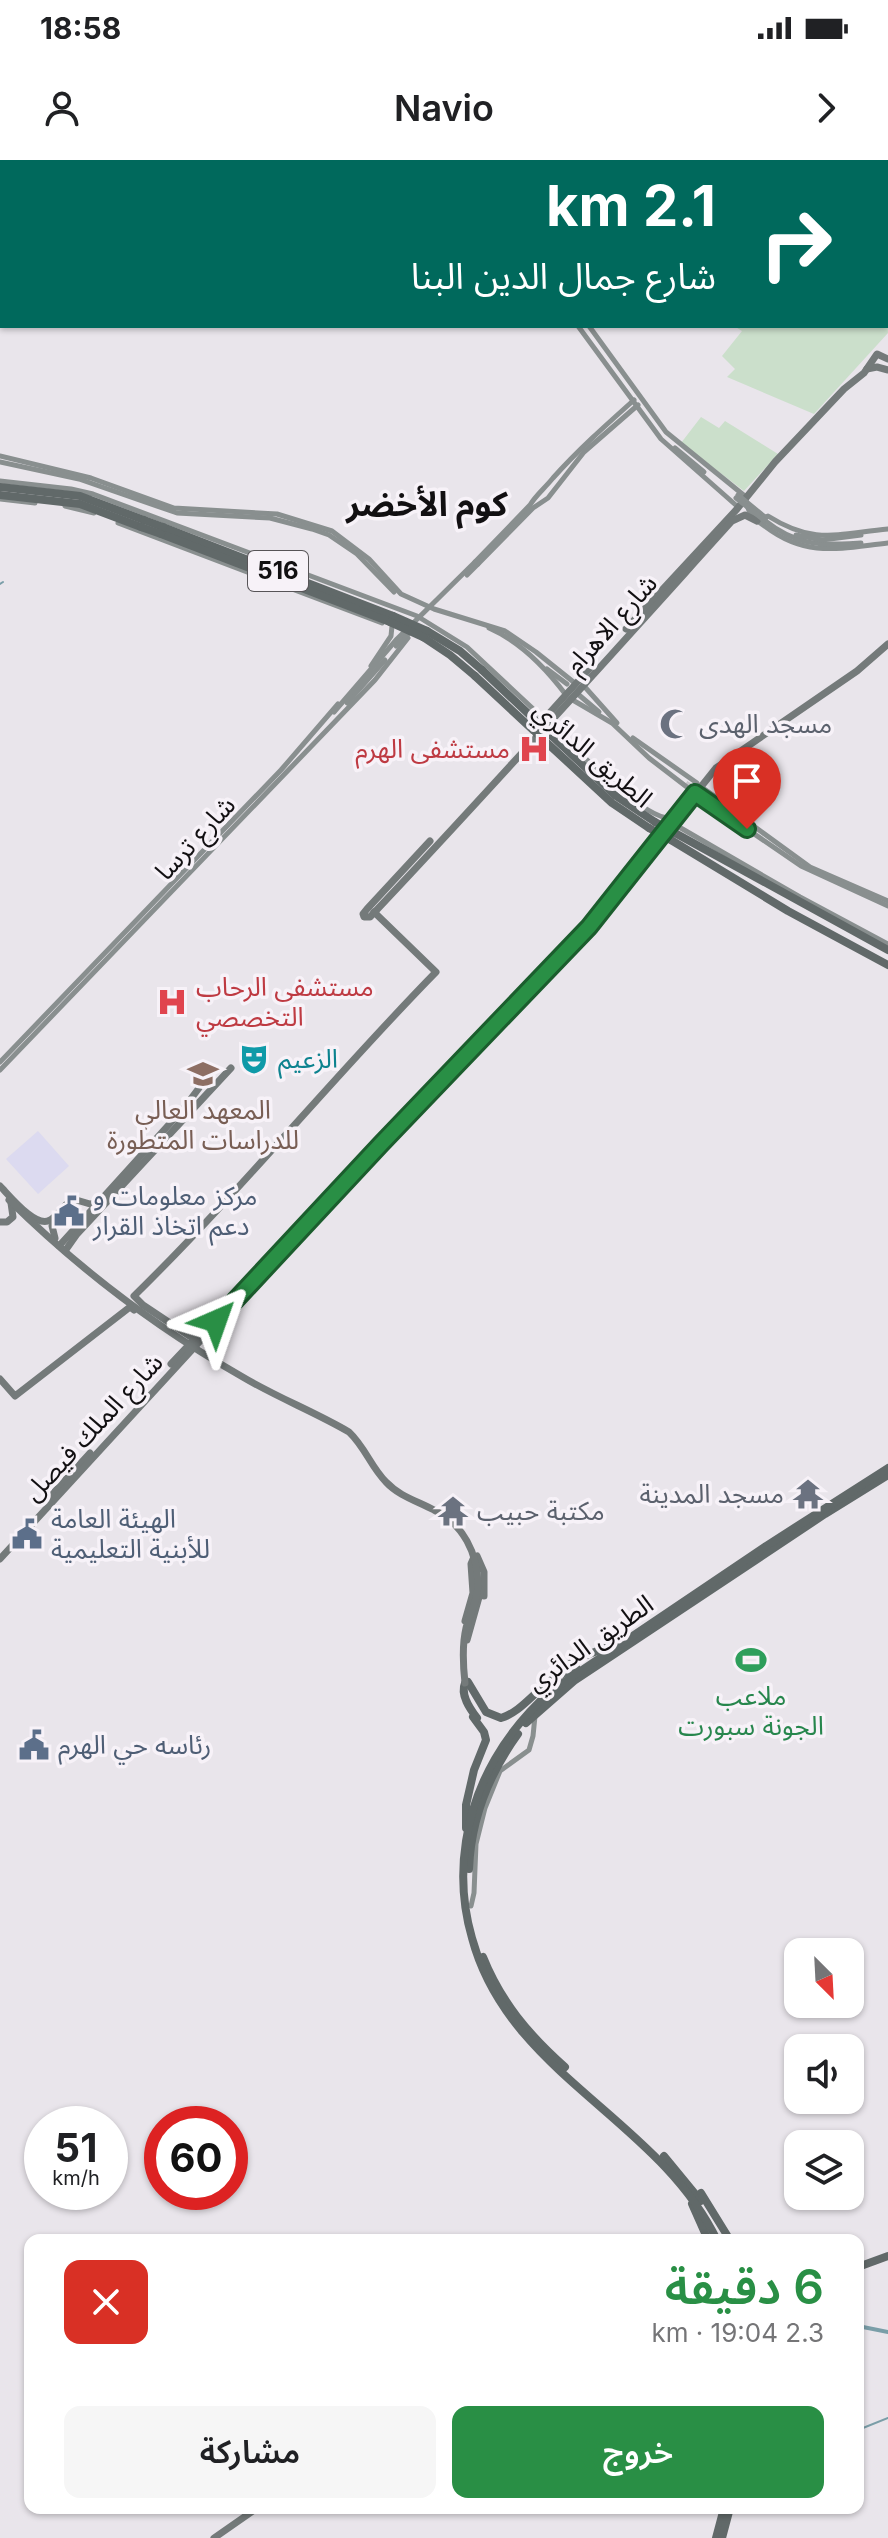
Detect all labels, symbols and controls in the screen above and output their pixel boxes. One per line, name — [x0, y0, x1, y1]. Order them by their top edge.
text: 18:58 — [40, 10, 121, 46]
icon: person — [40, 86, 84, 130]
text: Navio — [394, 86, 494, 130]
icon: forward — [804, 86, 848, 130]
text: 2.1 km — [546, 172, 716, 240]
icon: right — [744, 192, 848, 296]
text: شارع جمال الدين البنا — [411, 254, 716, 298]
district label: كوم الأخضر — [344, 483, 508, 529]
road number: 516 — [248, 551, 308, 591]
street label: شارع الاهرام — [558, 568, 667, 683]
street label: الطريق الدائري — [524, 694, 659, 817]
mosque icon: مسجد الهدى — [658, 707, 692, 741]
place label: مسجد الهدى — [699, 708, 832, 739]
hospital icon: مستشفى الهرم — [517, 732, 551, 766]
place label: مستشفى الهرم — [355, 733, 510, 769]
pin — [713, 747, 781, 829]
icon: arrive — [725, 759, 769, 803]
street label: شارع ترسا — [148, 789, 244, 889]
place label: مستشفى الرحاب التخصصي — [196, 971, 374, 1037]
hospital icon: مستشفى الرحاب التخصصي — [155, 985, 189, 1019]
theatre icon: الزعيم — [237, 1042, 271, 1076]
place label: الزعيم — [278, 1043, 338, 1079]
school or university icon: المعهد العالي للدراسات المتطورة — [186, 1057, 220, 1091]
place label: المعهد العالي للدراسات المتطورة — [107, 1094, 299, 1155]
place label: مركز معلومات و دعم اتخاذ القرار — [92, 1180, 257, 1246]
public building icon: مركز معلومات و دعم اتخاذ القرار — [52, 1194, 86, 1228]
position arrow — [174, 1279, 258, 1363]
street label: شارع الملك فيصل — [16, 1347, 172, 1509]
temple icon: مسجد المدينة — [791, 1477, 825, 1511]
place label: مسجد المدينة — [639, 1478, 784, 1509]
temple icon: مكتبة حبيب — [436, 1494, 470, 1528]
place label: مكتبة حبيب — [477, 1495, 605, 1526]
place label: الهيئة العامة للأبنية التعليمية — [51, 1503, 210, 1564]
public building icon: الهيئة العامة للأبنية التعليمية — [10, 1517, 44, 1551]
street label: الطريق الدائري — [521, 1588, 662, 1702]
sports icon: ملاعب الجونة سبورت — [734, 1643, 768, 1677]
place label: ملاعب الجونة سبورت — [678, 1680, 824, 1741]
public building icon: رئاسه حي الهرم — [17, 1728, 51, 1762]
place label: رئاسه حي الهرم — [58, 1729, 211, 1765]
north arrow — [784, 1938, 864, 2018]
map controls — [784, 1938, 864, 2210]
button: sound — [784, 2034, 864, 2114]
speed limit sign: 60 — [144, 2106, 248, 2210]
text: 51 — [55, 2123, 97, 2172]
button: layers — [784, 2130, 864, 2210]
text: km/h — [52, 2166, 100, 2190]
text: 6 دقيقة — [665, 2257, 824, 2316]
button: close — [64, 2260, 148, 2344]
text: 2.3 km · 19:04 — [651, 2317, 824, 2348]
button: مشاركة — [64, 2406, 436, 2498]
button: خروج — [452, 2406, 824, 2498]

